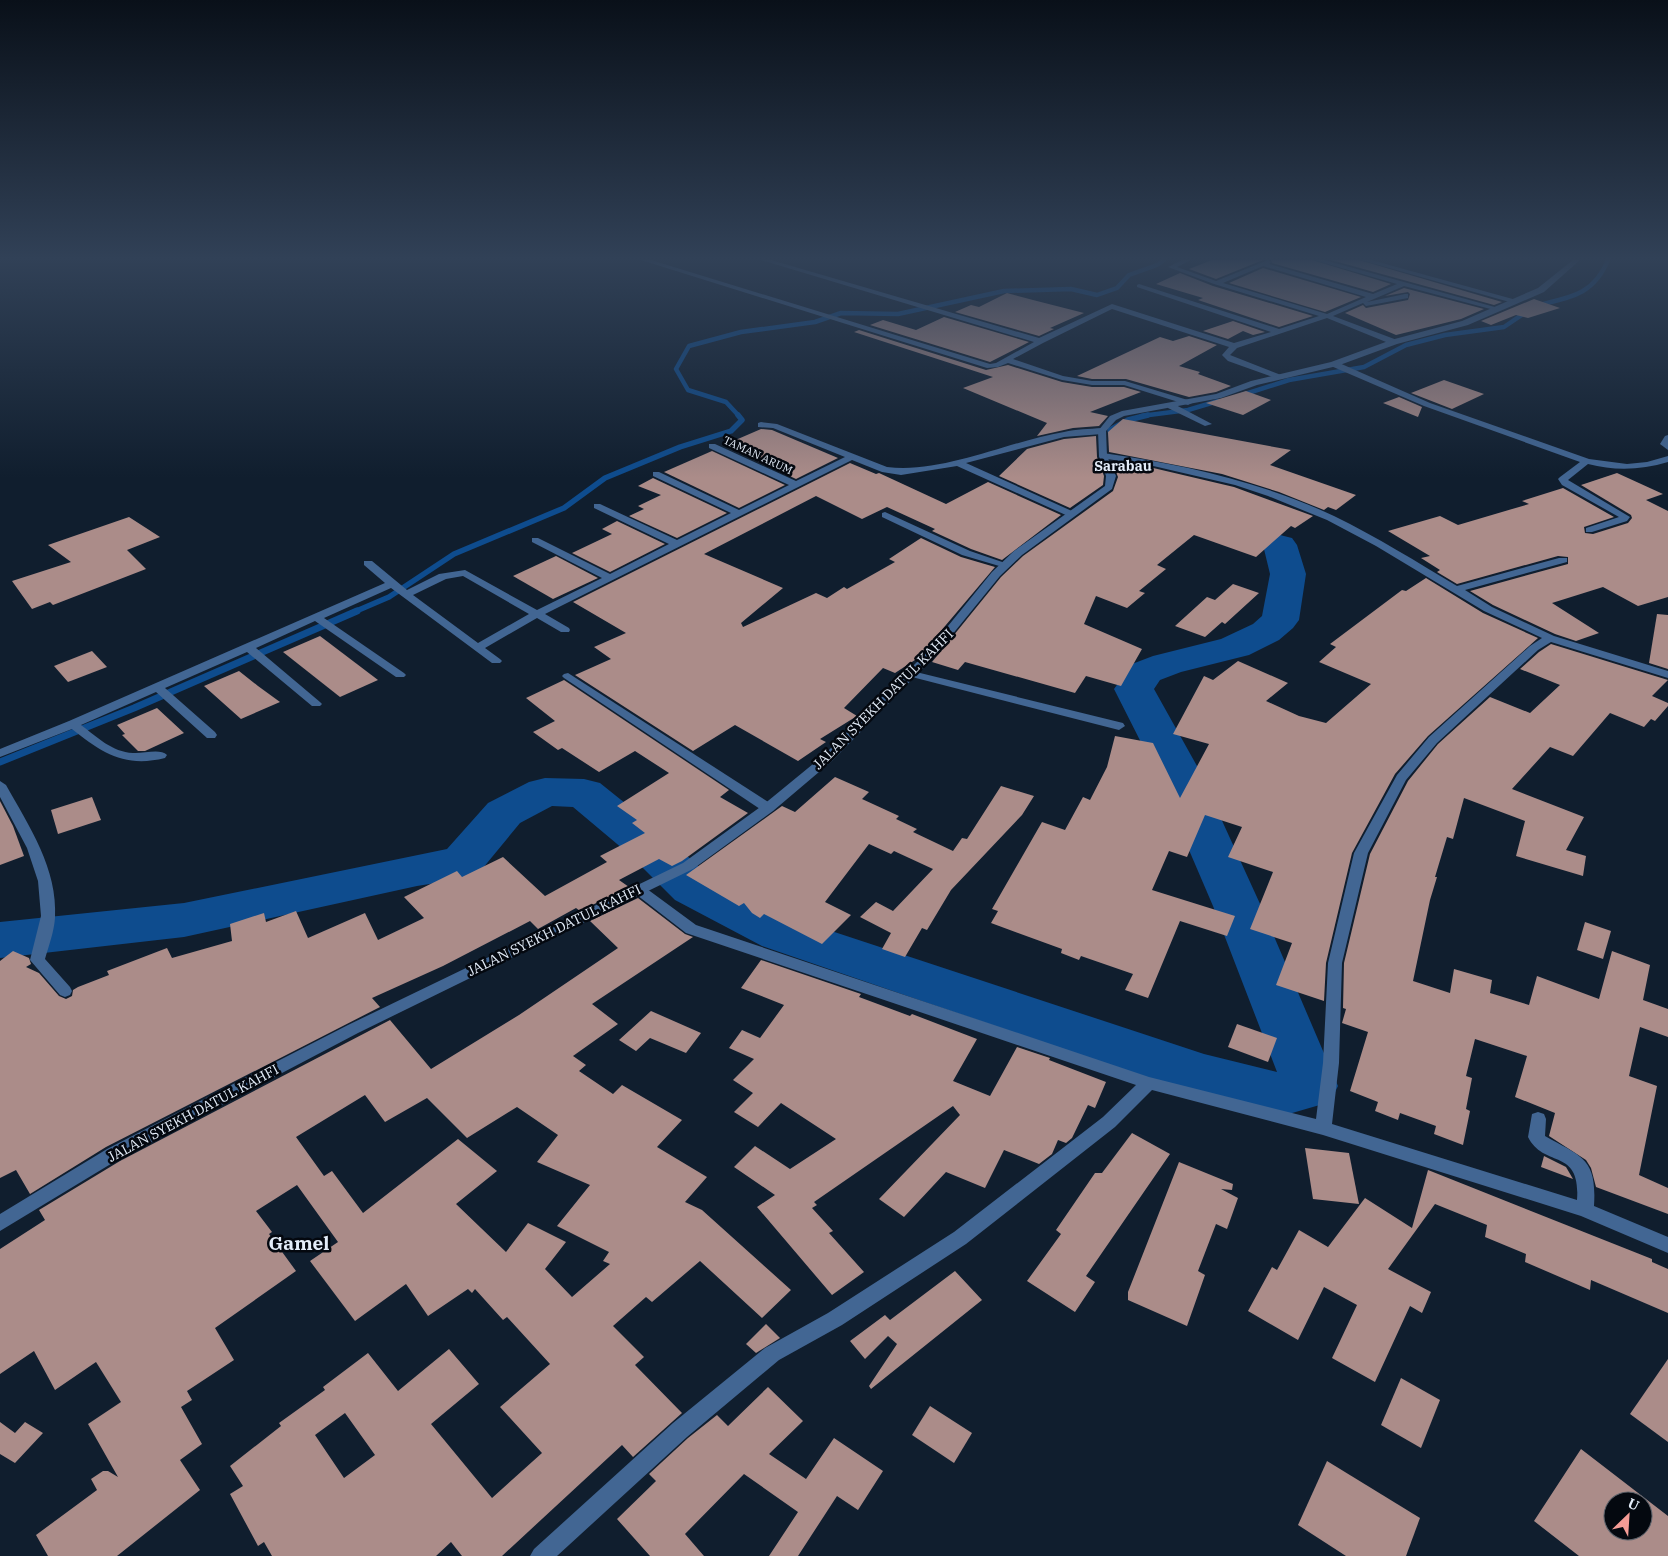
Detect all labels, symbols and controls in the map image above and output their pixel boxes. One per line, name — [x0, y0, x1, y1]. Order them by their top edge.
street label: TAMAN ARUM — [721, 433, 795, 477]
district label: Sarabau — [1094, 457, 1152, 475]
street label: JALAN SYEKH DATUL KAHFI — [809, 625, 957, 773]
street label: JALAN SYEKH DATUL KAHFI — [464, 880, 644, 980]
street label: JALAN SYEKH DATUL KAHFI — [104, 1060, 282, 1166]
district label: Gamel — [268, 1231, 330, 1255]
north arrow — [1603, 1491, 1653, 1541]
text: U — [1625, 1494, 1642, 1515]

